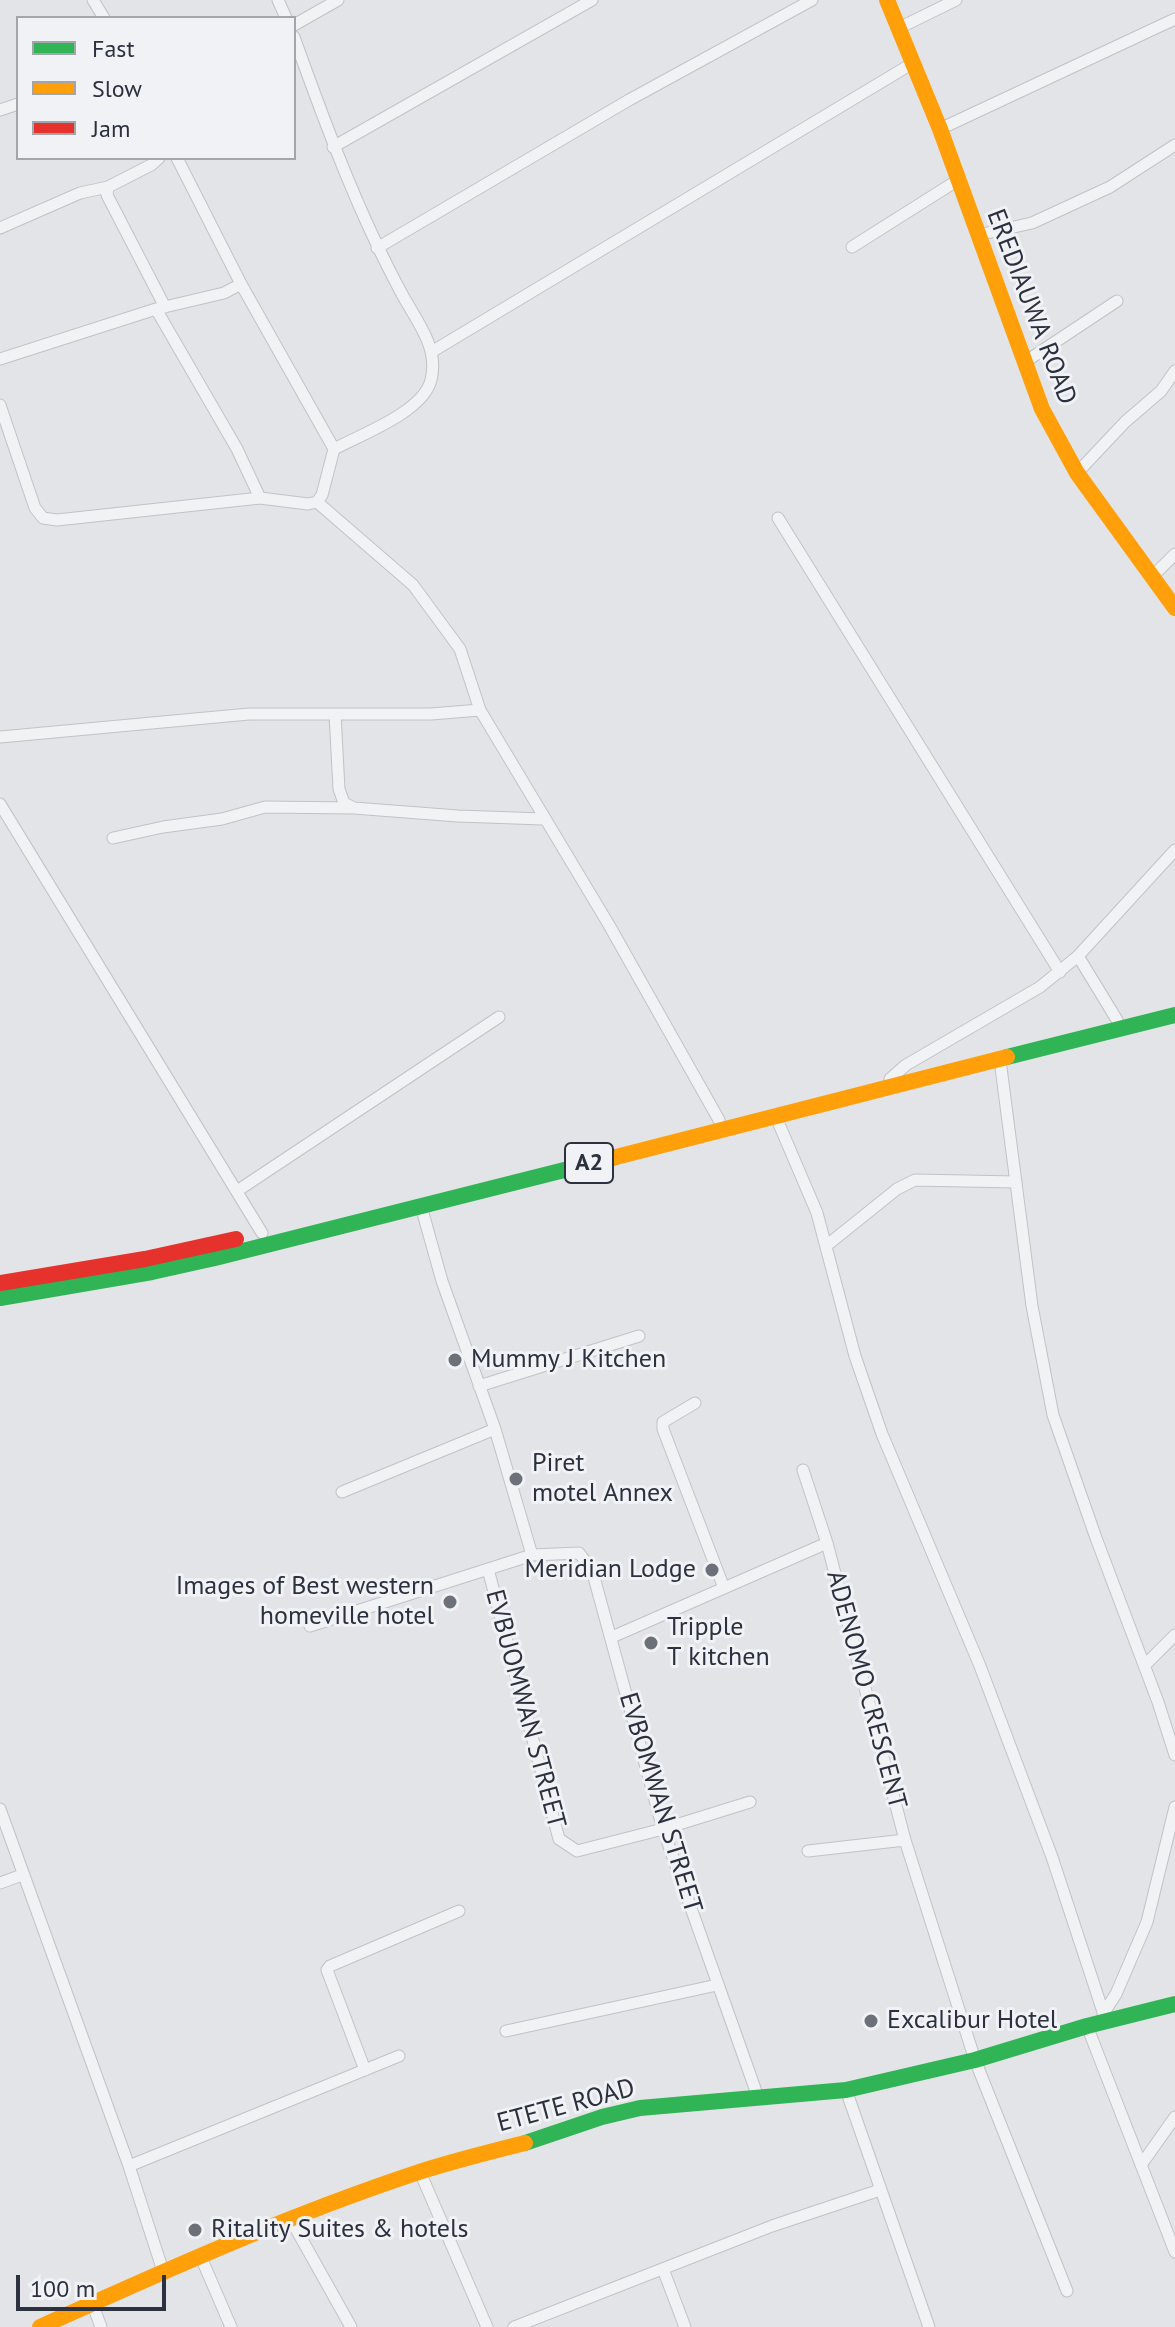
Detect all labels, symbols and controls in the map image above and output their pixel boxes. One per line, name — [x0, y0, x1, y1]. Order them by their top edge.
legend — [16, 16, 296, 160]
text: Fast — [92, 33, 135, 64]
text: Slow — [92, 73, 142, 104]
text: Jam — [92, 113, 130, 144]
street label: EREDIAUWA ROAD — [979, 205, 1083, 409]
road number: A2 — [565, 1143, 613, 1183]
place label: Mummy J Kitchen — [471, 1344, 666, 1376]
marker: Mummy J Kitchen — [446, 1351, 464, 1369]
place label: Piret motel Annex — [532, 1448, 673, 1510]
marker: Piret motel Annex — [507, 1470, 525, 1488]
place label: Meridian Lodge — [524, 1554, 696, 1586]
marker: Meridian Lodge — [703, 1561, 721, 1579]
street label: ADENOMO CRESCENT — [819, 1567, 913, 1813]
place label: Images of Best western homeville hotel — [176, 1571, 434, 1632]
street label: EVBUOMWAN STREET — [478, 1586, 572, 1832]
marker: Images of Best western homeville hotel — [441, 1593, 459, 1611]
place label: Tripple T kitchen — [667, 1612, 770, 1674]
marker: Tripple T kitchen — [642, 1634, 660, 1652]
street label: EVBOMWAN STREET — [612, 1689, 708, 1917]
place label: Excalibur Hotel — [887, 2005, 1057, 2037]
marker: Excalibur Hotel — [862, 2012, 880, 2030]
street label: ETETE ROAD — [494, 2073, 638, 2139]
place label: Ritality Suites & hotels — [211, 2214, 469, 2246]
marker: Ritality Suites & hotels — [186, 2221, 204, 2239]
scale bar — [20, 2259, 170, 2309]
text: 100 m — [30, 2273, 95, 2304]

